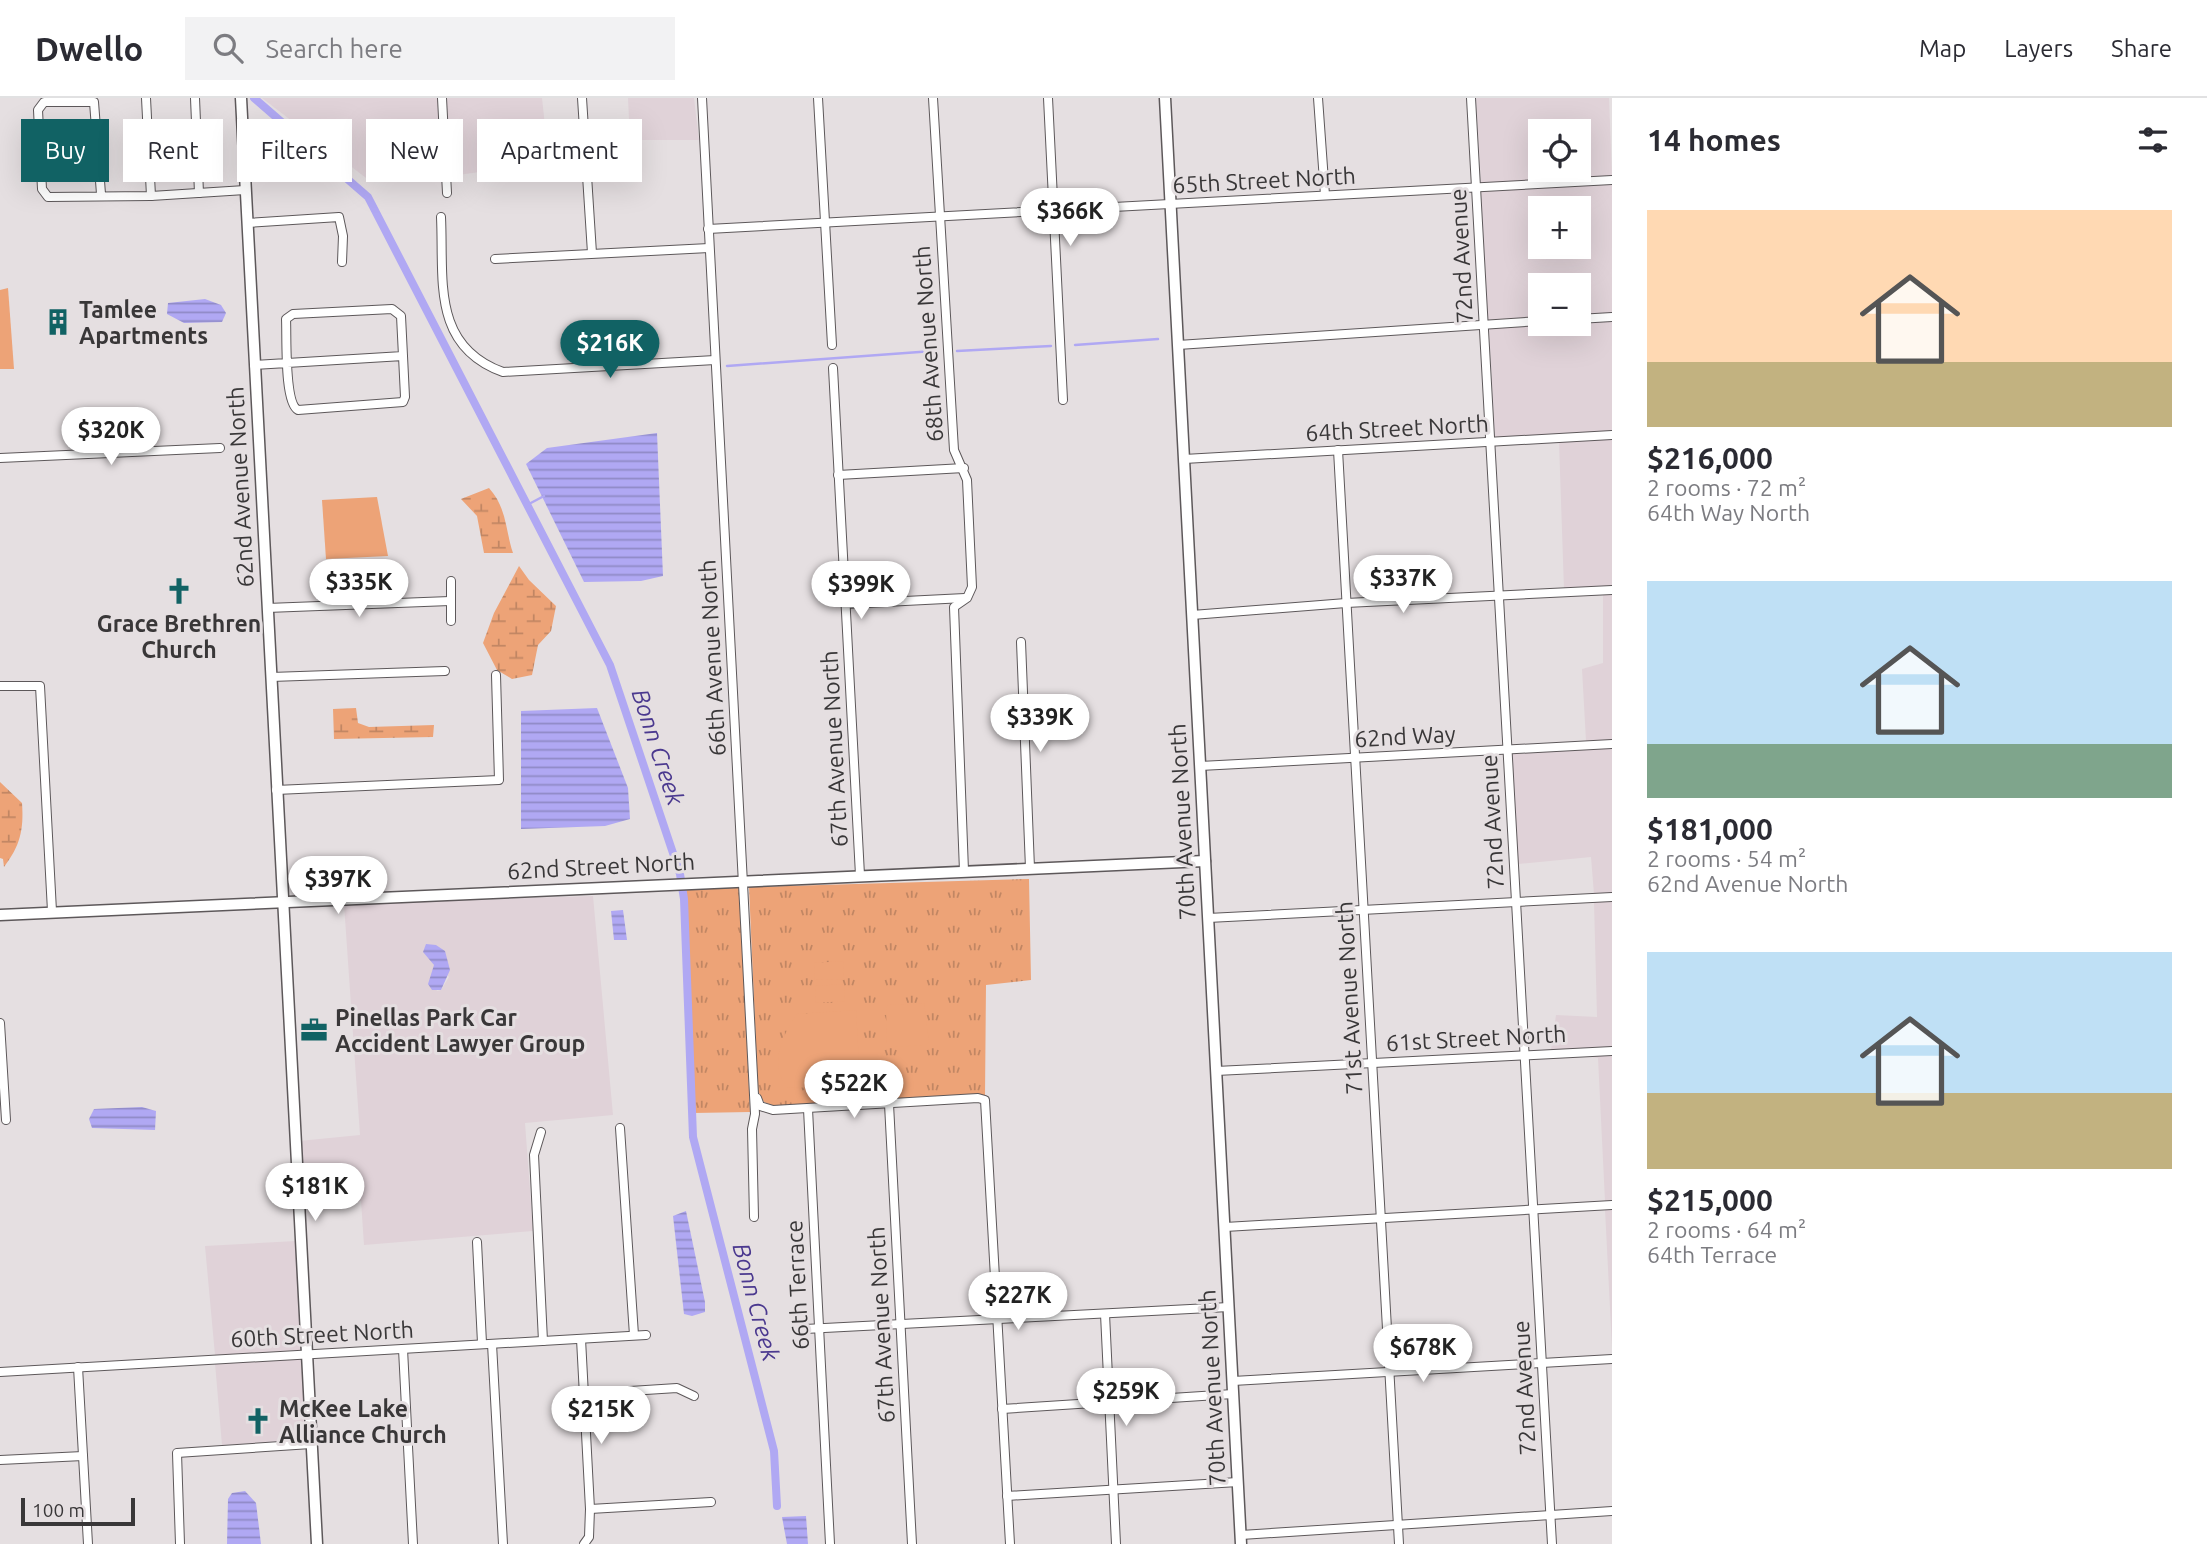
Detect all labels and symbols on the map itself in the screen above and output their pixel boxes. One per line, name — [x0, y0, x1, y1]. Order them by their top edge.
street label: 65th Street North — [1172, 163, 1356, 197]
pin: $366K — [1021, 188, 1119, 248]
street label: 72nd Avenue — [1445, 188, 1477, 324]
street label: 68th Avenue North — [909, 245, 947, 443]
place label: Tamlee Apartments — [79, 297, 208, 348]
building icon: Tamlee Apartments — [43, 307, 73, 337]
pin: $216K — [561, 320, 659, 380]
street label: 62nd Avenue North — [222, 386, 258, 588]
pin: $320K — [62, 408, 160, 467]
street label: 64th Street North — [1305, 411, 1489, 445]
pin: $337K — [1354, 556, 1452, 615]
street label: 66th Avenue North — [694, 559, 730, 757]
pin: $335K — [310, 560, 408, 619]
pin: $399K — [812, 561, 910, 621]
church icon: Grace Brethren Church — [164, 576, 194, 606]
place label: Grace Brethren Church — [97, 611, 261, 662]
street label: 67th Avenue North — [816, 650, 852, 848]
water label: Bonn Creek — [626, 685, 690, 809]
pin: $339K — [991, 694, 1089, 754]
street label: 62nd Way — [1354, 721, 1456, 751]
street label: 70th Avenue North — [1164, 723, 1200, 921]
street label: 72nd Avenue — [1476, 754, 1508, 890]
street label: 62nd Street North — [506, 849, 696, 883]
pin: $397K — [289, 856, 387, 916]
street label: 71st Avenue North — [1331, 901, 1367, 1095]
place label: Pinellas Park Car Accident Lawyer Group — [335, 1005, 585, 1056]
office icon: Pinellas Park Car Accident Lawyer Group — [299, 1015, 329, 1045]
street label: 61st Street North — [1385, 1021, 1567, 1055]
pin: $522K — [805, 1060, 903, 1120]
pin: $181K — [266, 1164, 364, 1223]
street label: 66th Terrace — [781, 1219, 813, 1351]
street label: 67th Avenue North — [863, 1226, 899, 1424]
water label: Bonn Creek — [727, 1240, 785, 1364]
pin: $227K — [969, 1272, 1067, 1332]
street label: 70th Avenue North — [1194, 1289, 1230, 1487]
street label: 60th Street North — [230, 1317, 414, 1351]
street label: 72nd Avenue — [1508, 1320, 1540, 1456]
pin: $678K — [1374, 1324, 1472, 1384]
pin: $259K — [1077, 1368, 1175, 1428]
pin: $215K — [552, 1386, 650, 1446]
place label: McKee Lake Alliance Church — [279, 1396, 447, 1447]
church icon: McKee Lake Alliance Church — [243, 1406, 273, 1436]
scale bar — [21, 1495, 135, 1527]

